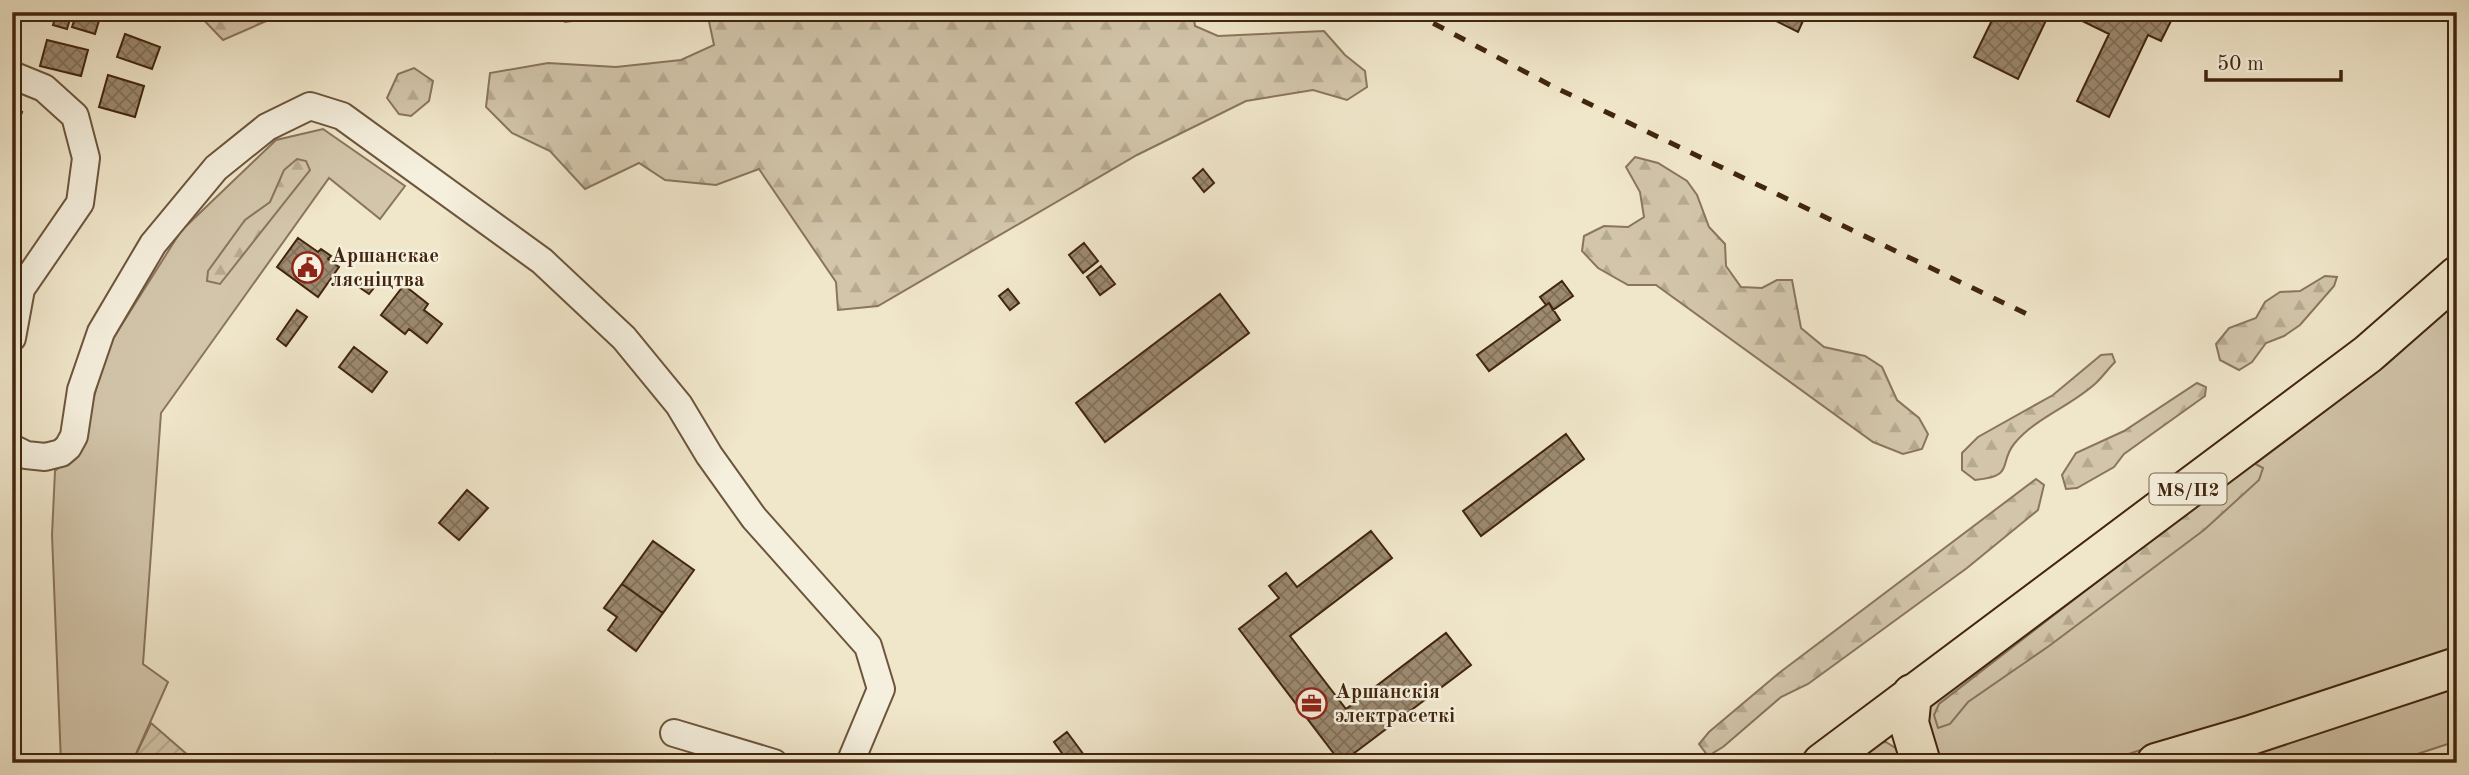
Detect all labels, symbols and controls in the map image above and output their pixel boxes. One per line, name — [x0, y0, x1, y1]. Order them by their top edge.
scale bar — [2206, 38, 2341, 82]
text: 50 m — [2217, 54, 2264, 75]
place label: Аршанскае лясніцтва — [331, 246, 439, 291]
public building icon: Аршанскае лясніцтва — [291, 250, 325, 284]
road number: М8/П2 — [2150, 474, 2226, 504]
place label: Аршанскія электрасеткі — [1335, 682, 1455, 727]
office icon: Аршанскія электрасеткі — [1295, 686, 1329, 720]

